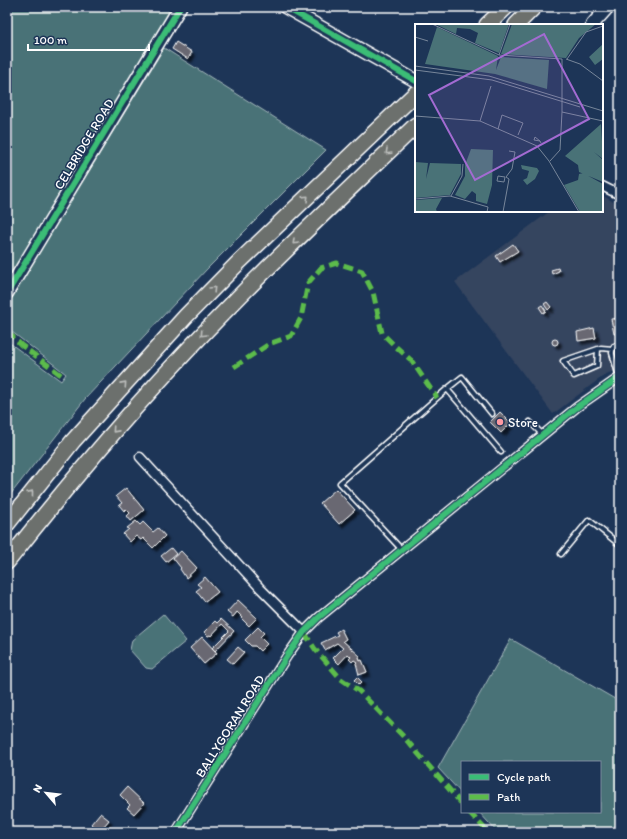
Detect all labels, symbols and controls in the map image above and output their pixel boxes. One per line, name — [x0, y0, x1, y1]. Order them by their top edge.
inset map — [415, 24, 603, 212]
scale bar — [28, 26, 149, 52]
text: 100 m — [34, 33, 67, 47]
street label: CELBRIDGE ROAD — [51, 96, 117, 192]
one-way arrow — [385, 147, 393, 155]
one-way arrow — [301, 195, 309, 203]
one-way arrow — [292, 238, 300, 245]
one-way arrow — [208, 286, 216, 294]
one-way arrow — [200, 329, 208, 337]
one-way arrow — [120, 381, 127, 388]
place label: Store — [508, 415, 538, 430]
marker: Store — [495, 417, 505, 427]
one-way arrow — [112, 425, 120, 433]
one-way arrow — [26, 491, 33, 498]
street label: BALLYGORAN ROAD — [192, 672, 268, 780]
legend — [461, 761, 601, 813]
text: Cycle path — [497, 770, 551, 784]
north arrow — [26, 773, 66, 813]
text: N — [30, 782, 45, 795]
text: Path — [497, 790, 520, 804]

